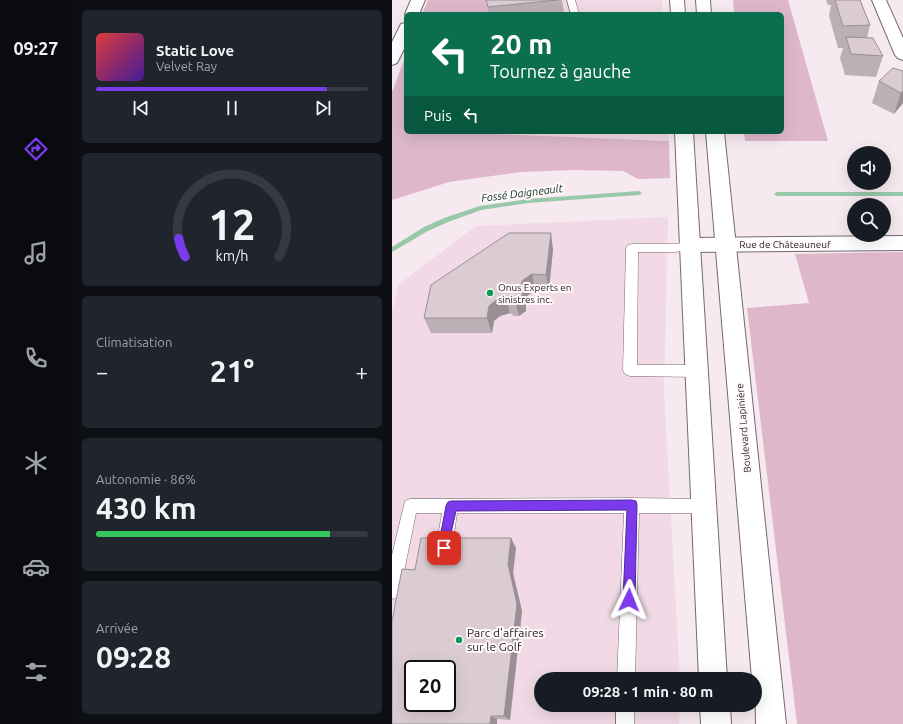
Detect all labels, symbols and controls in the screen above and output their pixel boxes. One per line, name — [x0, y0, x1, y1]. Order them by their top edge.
icon: left — [424, 28, 476, 80]
text: 20 m — [490, 28, 552, 59]
text: 09:27 — [13, 38, 59, 58]
text: Static Love — [156, 42, 234, 59]
text: Velvet Ray — [156, 59, 217, 73]
text: Tournez à gauche — [490, 61, 631, 81]
icon: previous — [130, 97, 152, 119]
icon: pause — [221, 97, 243, 119]
icon: next — [312, 97, 334, 119]
icon: left — [460, 104, 482, 126]
text: Puis — [424, 107, 452, 124]
icon: directions — [22, 135, 50, 163]
map controls — [847, 146, 891, 242]
button: sound — [847, 146, 891, 190]
water label: Fossé Daigneault — [480, 182, 564, 204]
button: search — [847, 198, 891, 242]
text: 12 — [209, 201, 255, 248]
icon: music — [22, 239, 50, 267]
street label: Rue de Châteauneuf — [739, 239, 831, 250]
text: km/h — [216, 248, 248, 264]
place label: Onus Experts en sinistres inc. — [498, 282, 572, 305]
marker: Onus Experts en sinistres inc. — [485, 288, 495, 298]
text: Climatisation — [96, 335, 172, 349]
icon: phone — [22, 344, 50, 372]
text: 21° — [210, 354, 254, 388]
text: − — [96, 359, 108, 384]
text: + — [356, 359, 368, 384]
street label: Boulevard Lapinière — [734, 383, 753, 473]
icon: climate — [22, 449, 50, 477]
text: Autonomie · 86% — [96, 472, 196, 486]
text: 430 km — [96, 491, 197, 525]
pin — [427, 531, 461, 565]
icon: arrive — [433, 537, 455, 559]
icon: car — [22, 553, 50, 581]
position arrow — [608, 579, 650, 621]
text: Arrivée — [96, 621, 138, 635]
place label: Parc d'affaires sur le Golf — [467, 626, 544, 653]
marker: Parc d'affaires sur le Golf — [454, 635, 464, 645]
text: 09:28 — [96, 640, 171, 674]
icon: filters — [22, 658, 50, 686]
speed limit sign: 20 — [404, 660, 456, 712]
text: 09:28 · 1 min · 80 m — [583, 683, 713, 700]

